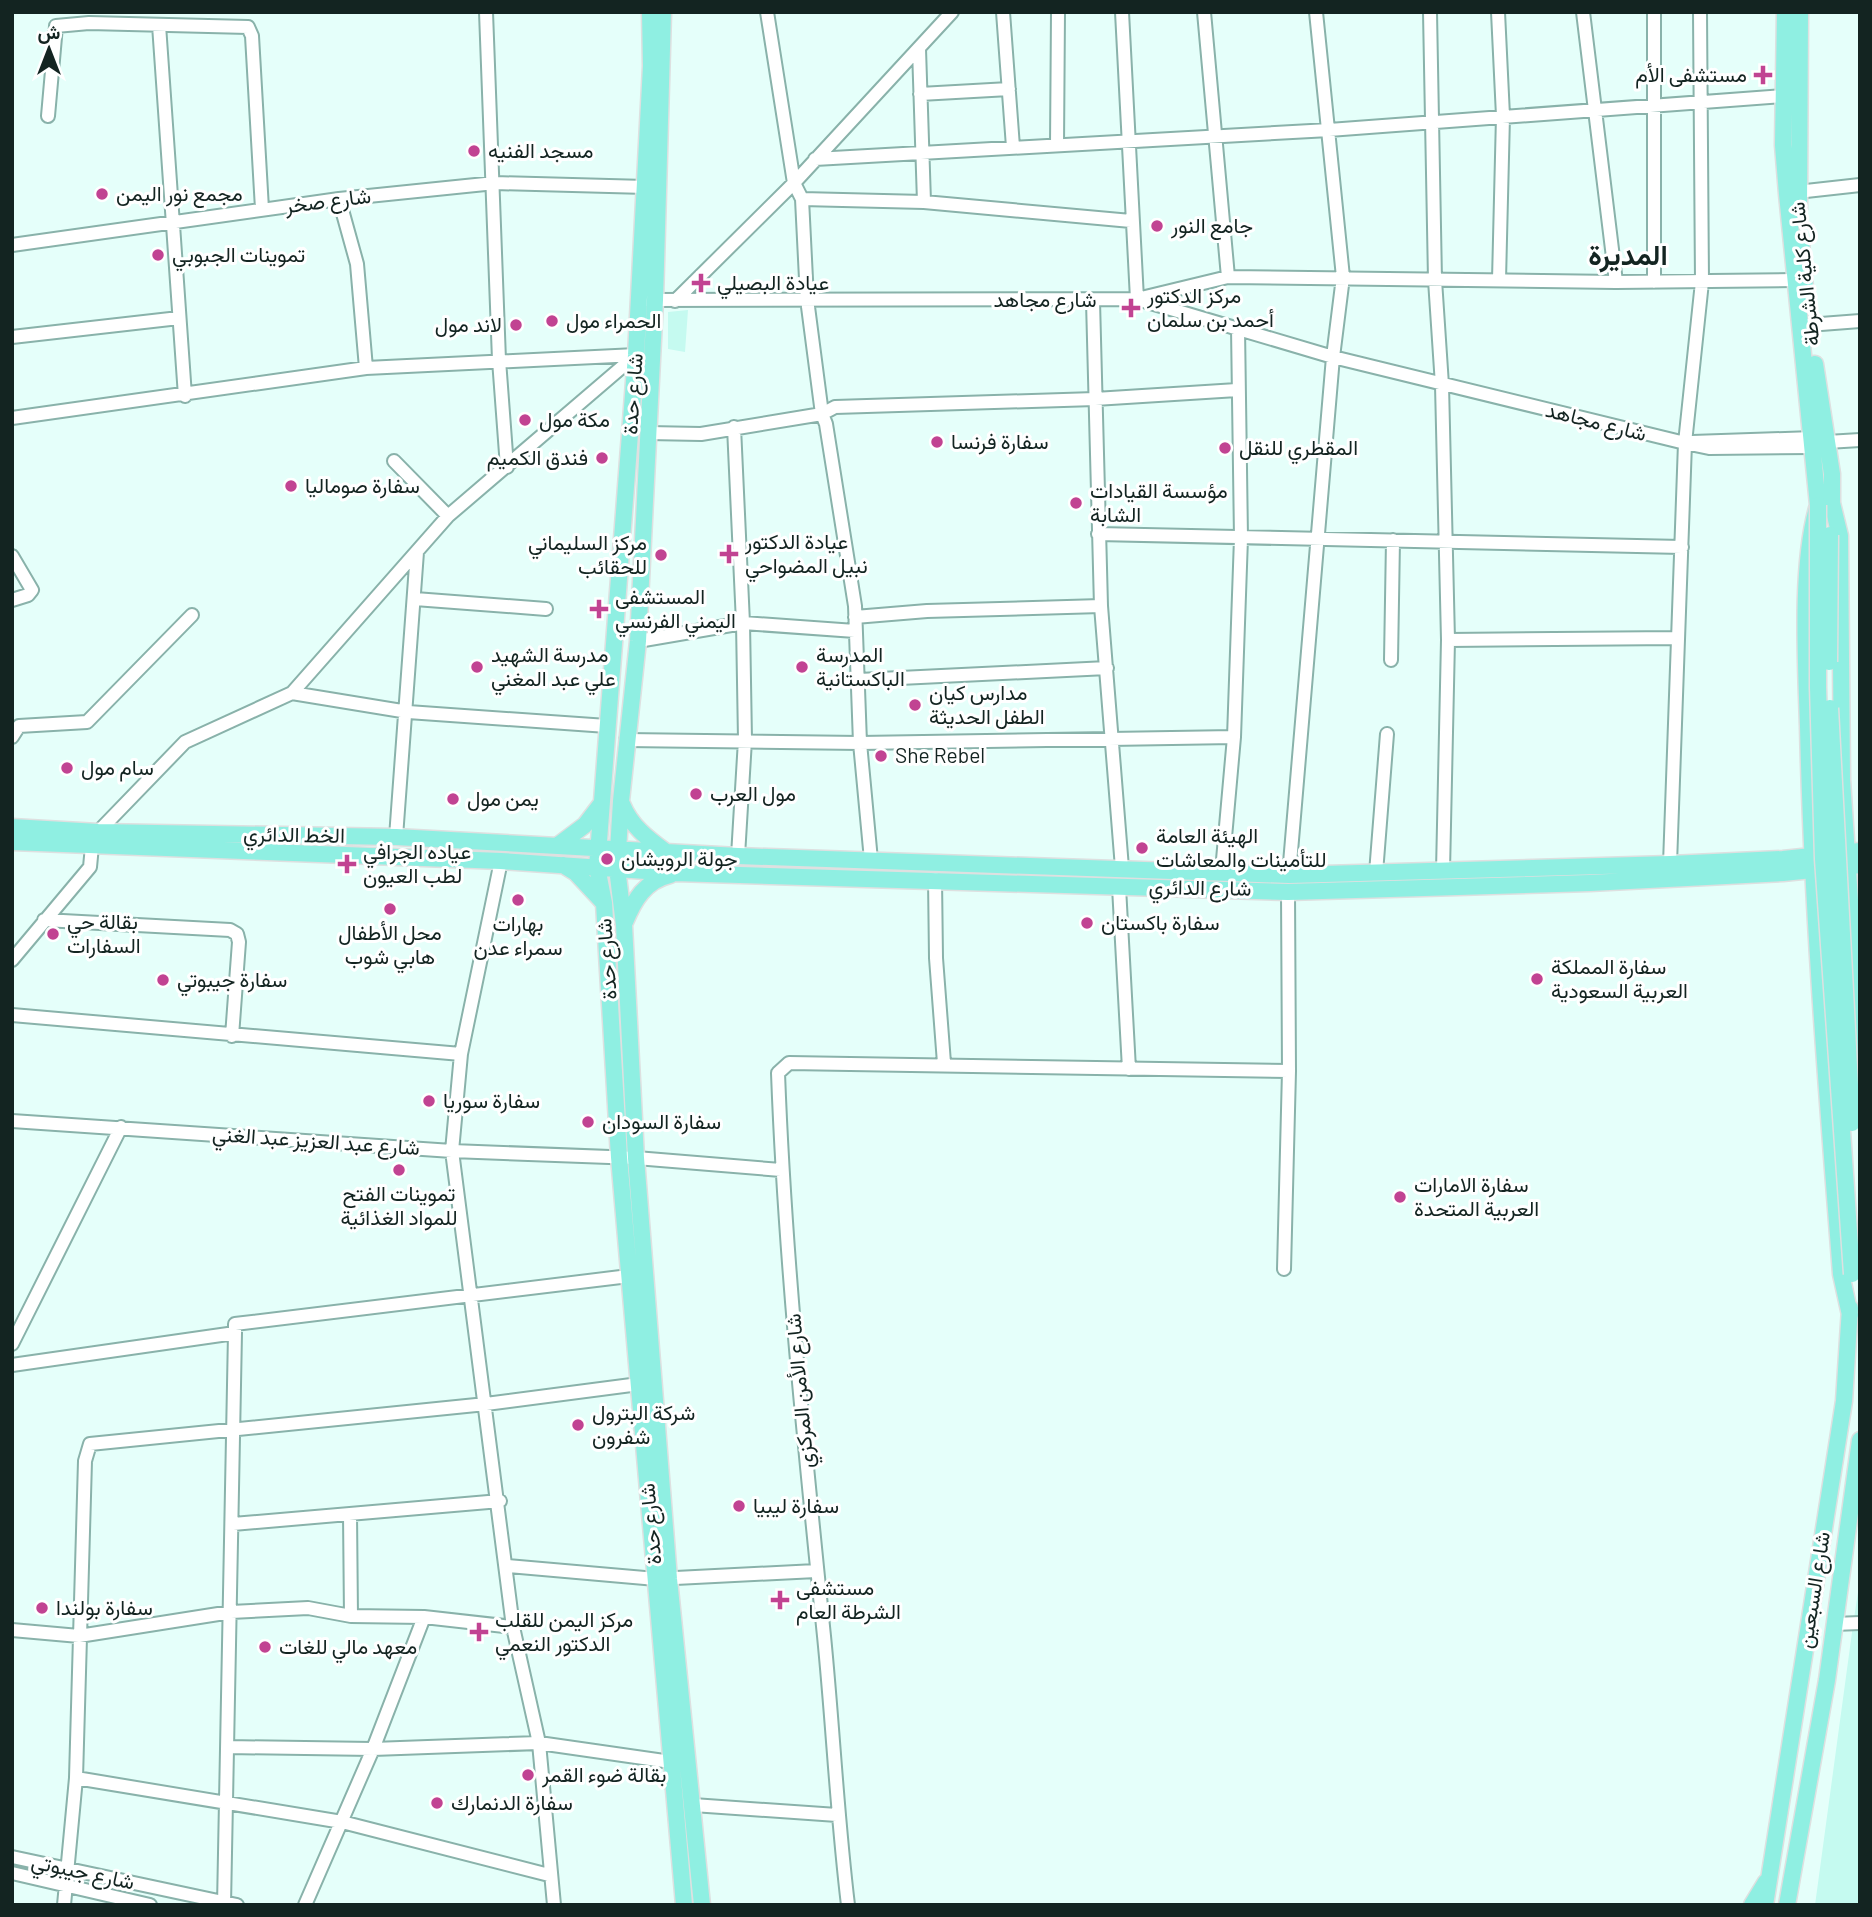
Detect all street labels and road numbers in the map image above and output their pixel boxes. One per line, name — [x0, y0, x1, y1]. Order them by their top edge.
street label: شارع صخر — [282, 182, 373, 220]
street label: شارع كلية الشرطة — [1784, 201, 1826, 347]
street label: شارع مجاهد — [993, 286, 1097, 314]
street label: شارع حدة — [616, 352, 650, 436]
street label: شارع مجاهد — [1543, 396, 1649, 448]
street label: الخط الدائري — [243, 820, 345, 853]
street label: شارع الدائري — [1148, 873, 1252, 906]
street label: شارع حدة — [590, 917, 624, 1001]
street label: شارع عبد العزيز عبد الغني — [211, 1120, 421, 1165]
street label: شارع الأمن المركزي — [779, 1312, 824, 1470]
street label: شارع حدة — [634, 1482, 668, 1566]
street label: شارع السبعين — [1791, 1530, 1837, 1650]
street label: شارع جيبوتي — [28, 1847, 137, 1900]

